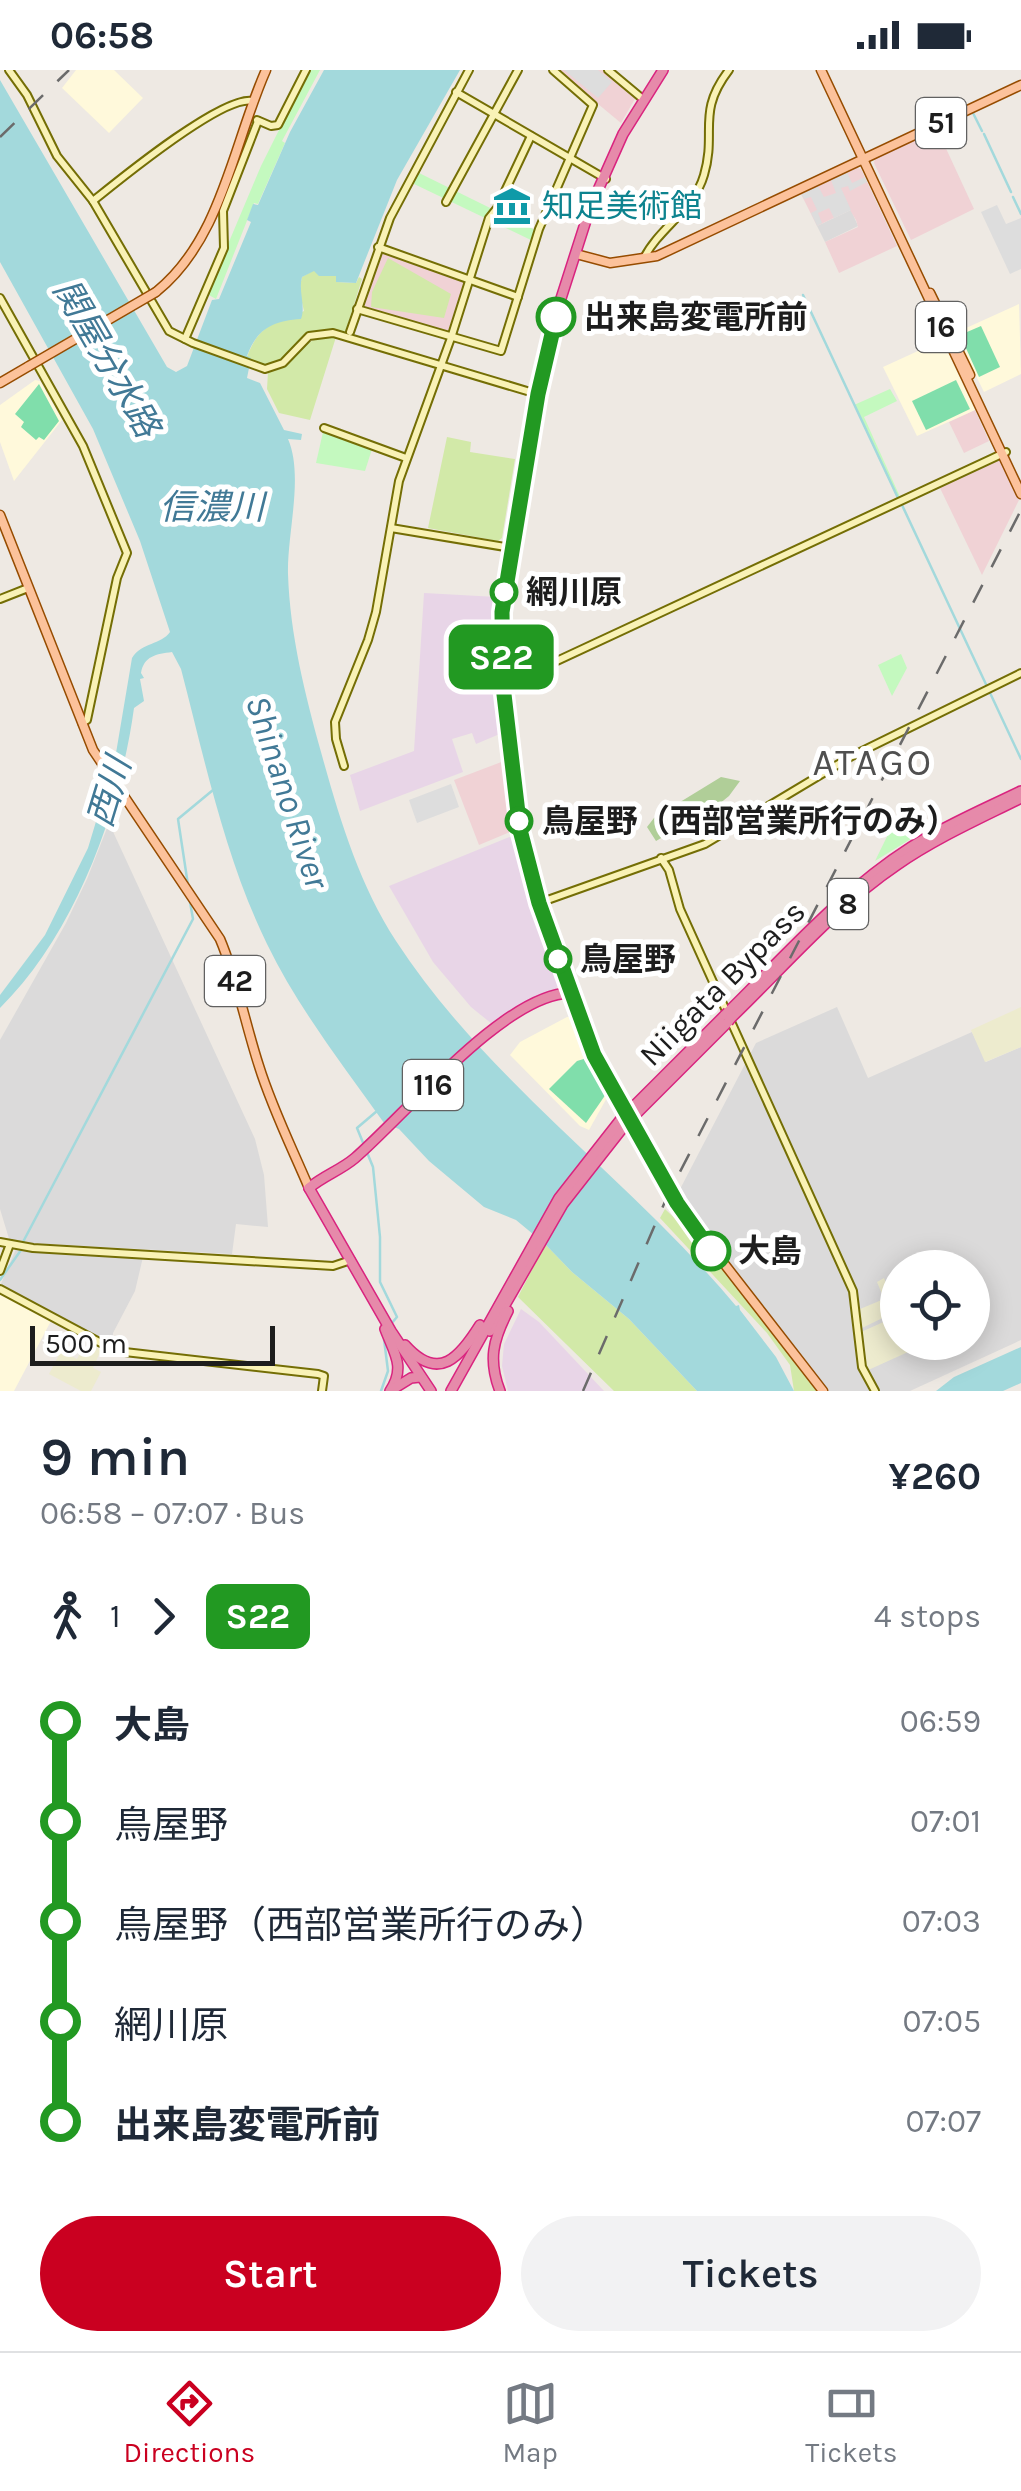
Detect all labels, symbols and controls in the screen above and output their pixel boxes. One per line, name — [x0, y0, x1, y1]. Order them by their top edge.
text: 06:58 — [50, 13, 154, 58]
road number: 51 — [916, 98, 966, 148]
museum icon: 知足美術館 — [491, 185, 533, 227]
place label: 知足美術館 — [542, 188, 702, 225]
water label: 関屋分水路 — [45, 272, 170, 447]
marker: 出来島変電所前 — [537, 298, 575, 336]
place label: 出来島変電所前 — [584, 299, 808, 336]
road number: 16 — [916, 302, 966, 352]
water label: 信濃川 — [159, 487, 268, 528]
place label: 網川原 — [526, 574, 622, 611]
marker: 網川原 — [491, 579, 517, 605]
line badge: S22 — [444, 624, 558, 690]
text: S22 — [469, 637, 533, 678]
water label: Shinano River — [237, 690, 338, 895]
district label: ATAGO — [812, 740, 934, 785]
water label: 西川 — [80, 749, 140, 832]
place label: 鳥屋野（西部営業所行のみ） — [542, 803, 958, 840]
marker: 鳥屋野（西部営業所行のみ） — [506, 808, 532, 834]
road number: 8 — [828, 879, 868, 929]
street label: Niigata Bypass — [632, 893, 813, 1074]
place label: 鳥屋野 — [580, 941, 676, 978]
marker: 鳥屋野 — [545, 946, 571, 972]
road number: 42 — [205, 956, 265, 1006]
road number: 116 — [403, 1060, 463, 1110]
marker: 大島 — [692, 1232, 730, 1270]
place label: 大島 — [738, 1233, 802, 1270]
map controls — [880, 1250, 990, 1360]
button: locate — [880, 1250, 990, 1360]
scale bar — [30, 1321, 275, 1366]
text: 500 m — [45, 1327, 127, 1360]
text: 9 min — [40, 1425, 190, 1489]
text: ¥260 — [889, 1454, 981, 1499]
text: 06:58 – 07:07 · Bus — [40, 1495, 305, 1532]
icon: walk — [40, 1589, 95, 1644]
icon: forward — [136, 1589, 191, 1644]
text: S22 — [226, 1596, 290, 1637]
text: 1 — [110, 1598, 121, 1635]
text: 4 stops — [874, 1598, 981, 1635]
text: 大島 — [114, 1703, 190, 1748]
text: 06:59 — [900, 1703, 981, 1740]
text: 鳥屋野 — [114, 1803, 228, 1848]
text: 07:01 — [910, 1803, 981, 1840]
text: 鳥屋野（西部営業所行のみ） — [114, 1903, 608, 1948]
text: 07:03 — [902, 1903, 981, 1940]
text: 網川原 — [114, 2003, 228, 2048]
text: 07:05 — [903, 2003, 981, 2040]
text: 出来島変電所前 — [114, 2103, 380, 2148]
text: 07:07 — [906, 2103, 981, 2140]
button: Start — [40, 2216, 501, 2331]
button: Tickets — [521, 2216, 981, 2331]
tab: Directions — [124, 2376, 255, 2469]
tab: Map — [502, 2376, 558, 2469]
tab: Tickets — [805, 2376, 897, 2469]

